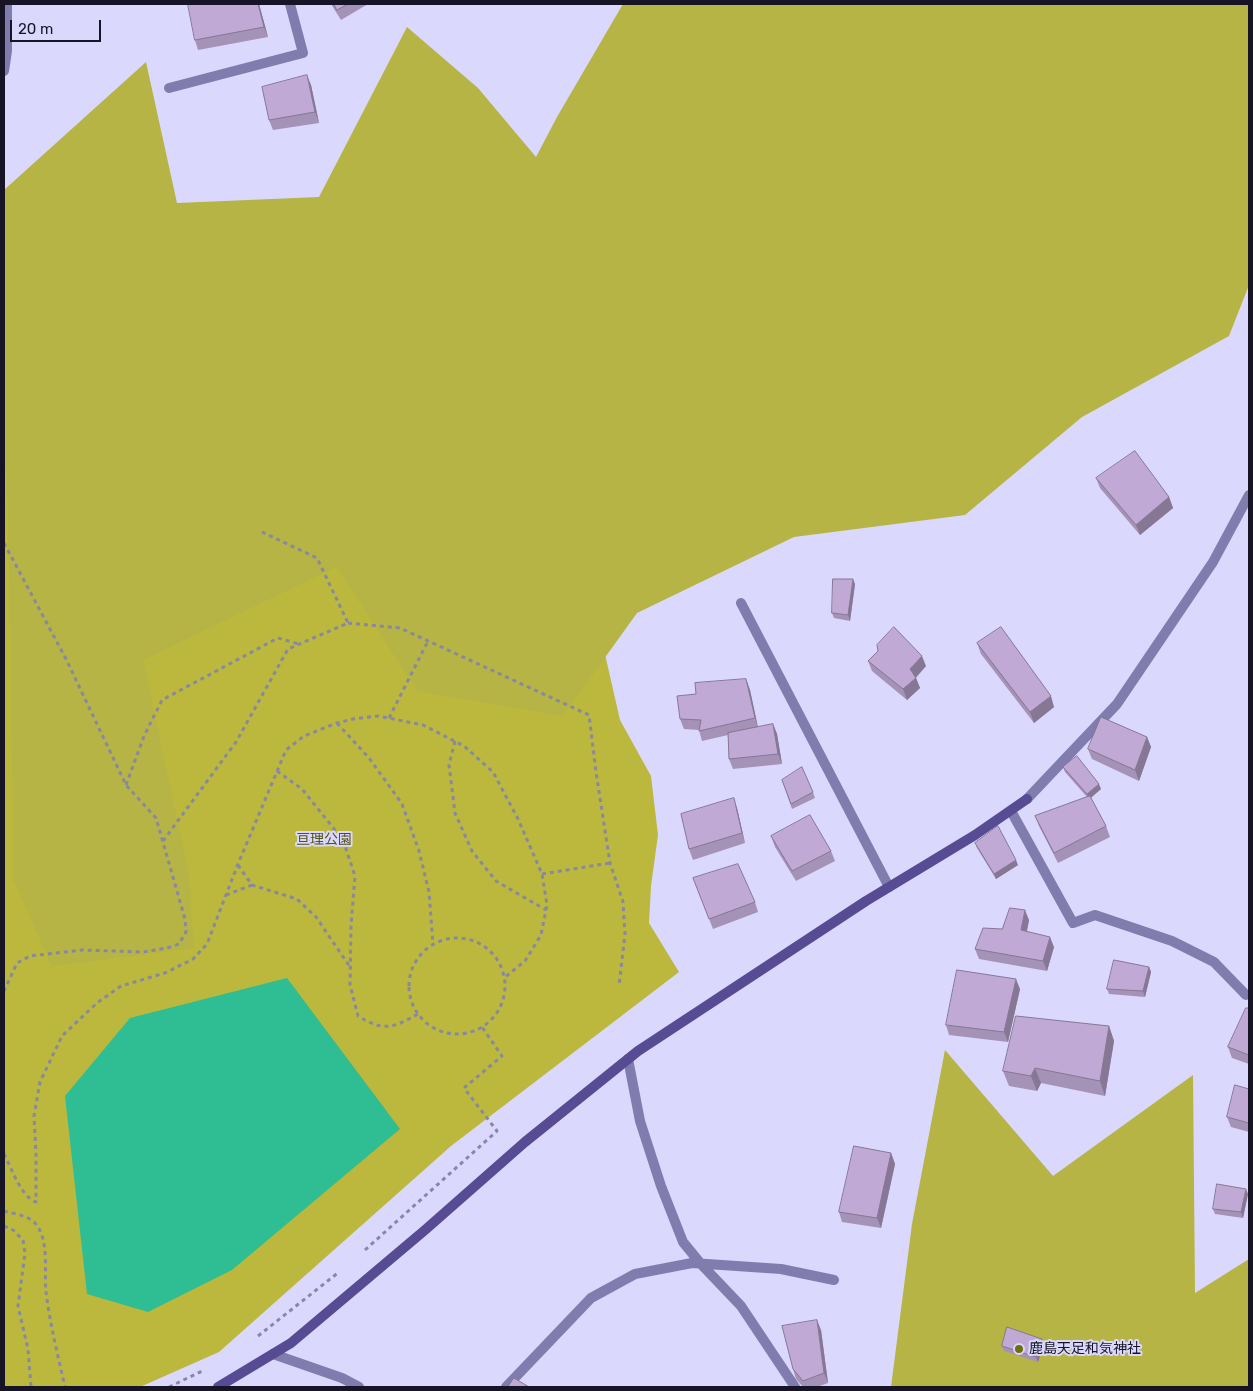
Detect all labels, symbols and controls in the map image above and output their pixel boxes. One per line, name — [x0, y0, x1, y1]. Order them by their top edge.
scale bar — [12, 10, 104, 42]
text: 20 m — [18, 20, 53, 38]
park label: 亘理公園 — [296, 832, 352, 848]
place label: 鹿島天足和気神社 — [1029, 1341, 1141, 1357]
marker: 鹿島天足和気神社 — [1013, 1343, 1025, 1355]

